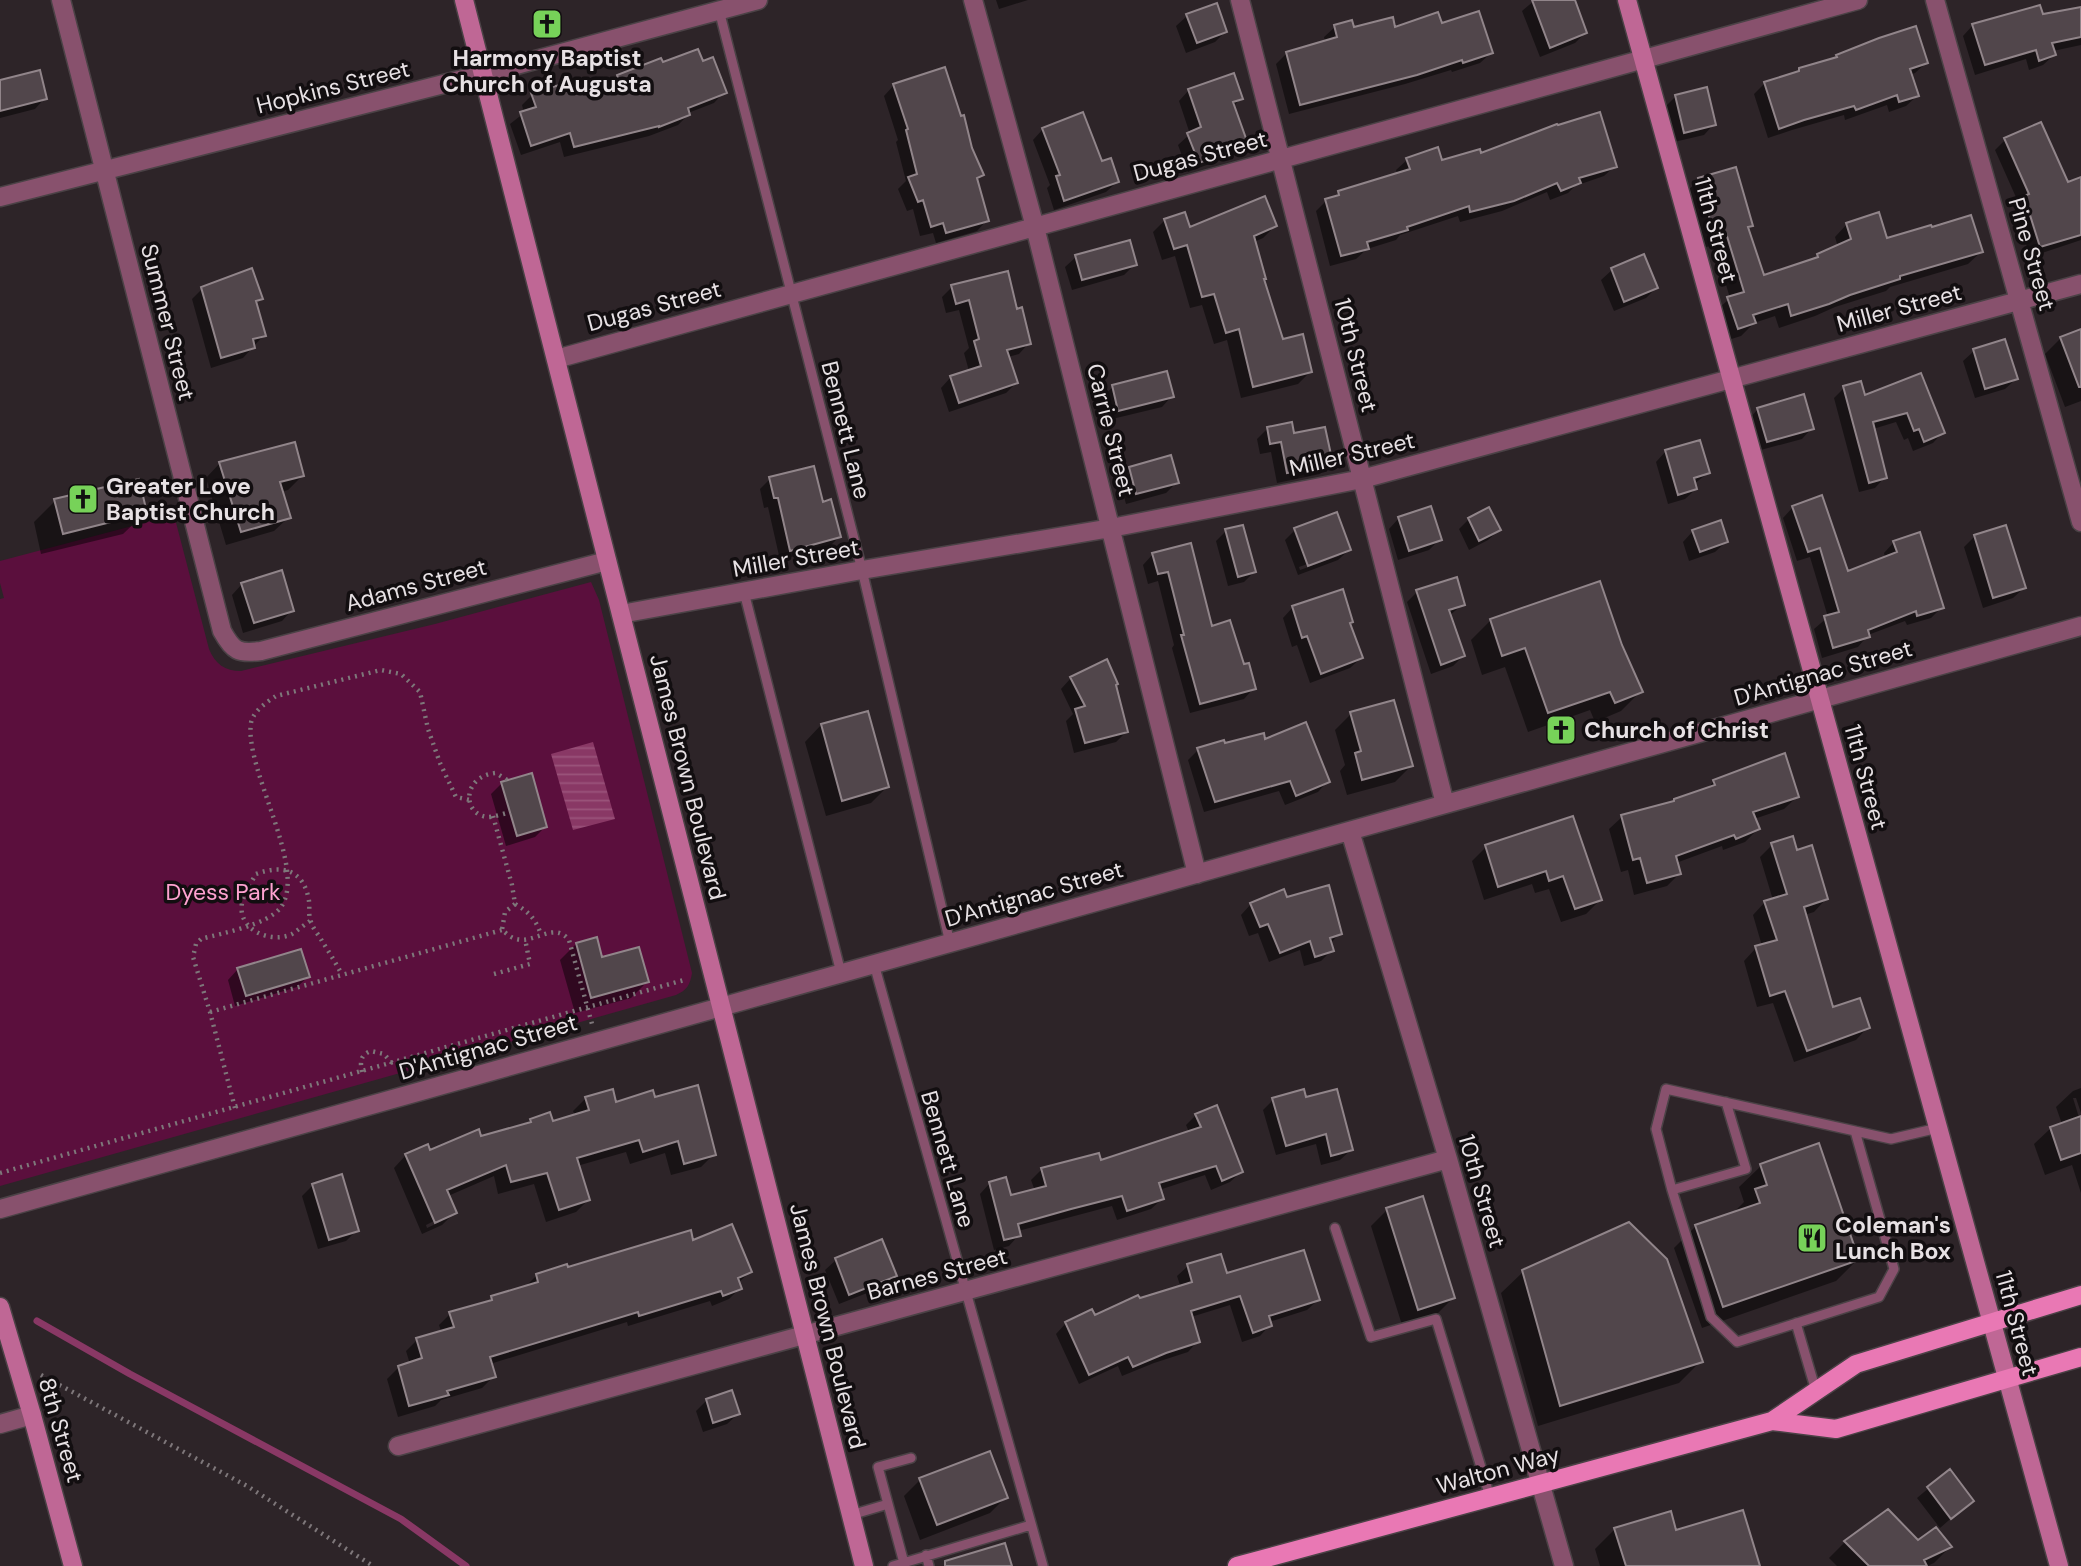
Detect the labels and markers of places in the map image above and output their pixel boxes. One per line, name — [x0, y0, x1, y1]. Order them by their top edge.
church icon: Harmony Baptist Church of Augusta — [530, 7, 564, 41]
place label: Harmony Baptist Church of Augusta — [442, 43, 652, 99]
place label: Greater Love Baptist Church — [106, 471, 275, 527]
church icon: Greater Love Baptist Church — [66, 482, 100, 516]
church icon: Church of Christ — [1544, 713, 1578, 747]
place label: Church of Christ — [1584, 715, 1769, 745]
place label: Coleman's Lunch Box — [1835, 1210, 1951, 1266]
restaurant icon: Coleman's Lunch Box — [1795, 1221, 1829, 1255]

